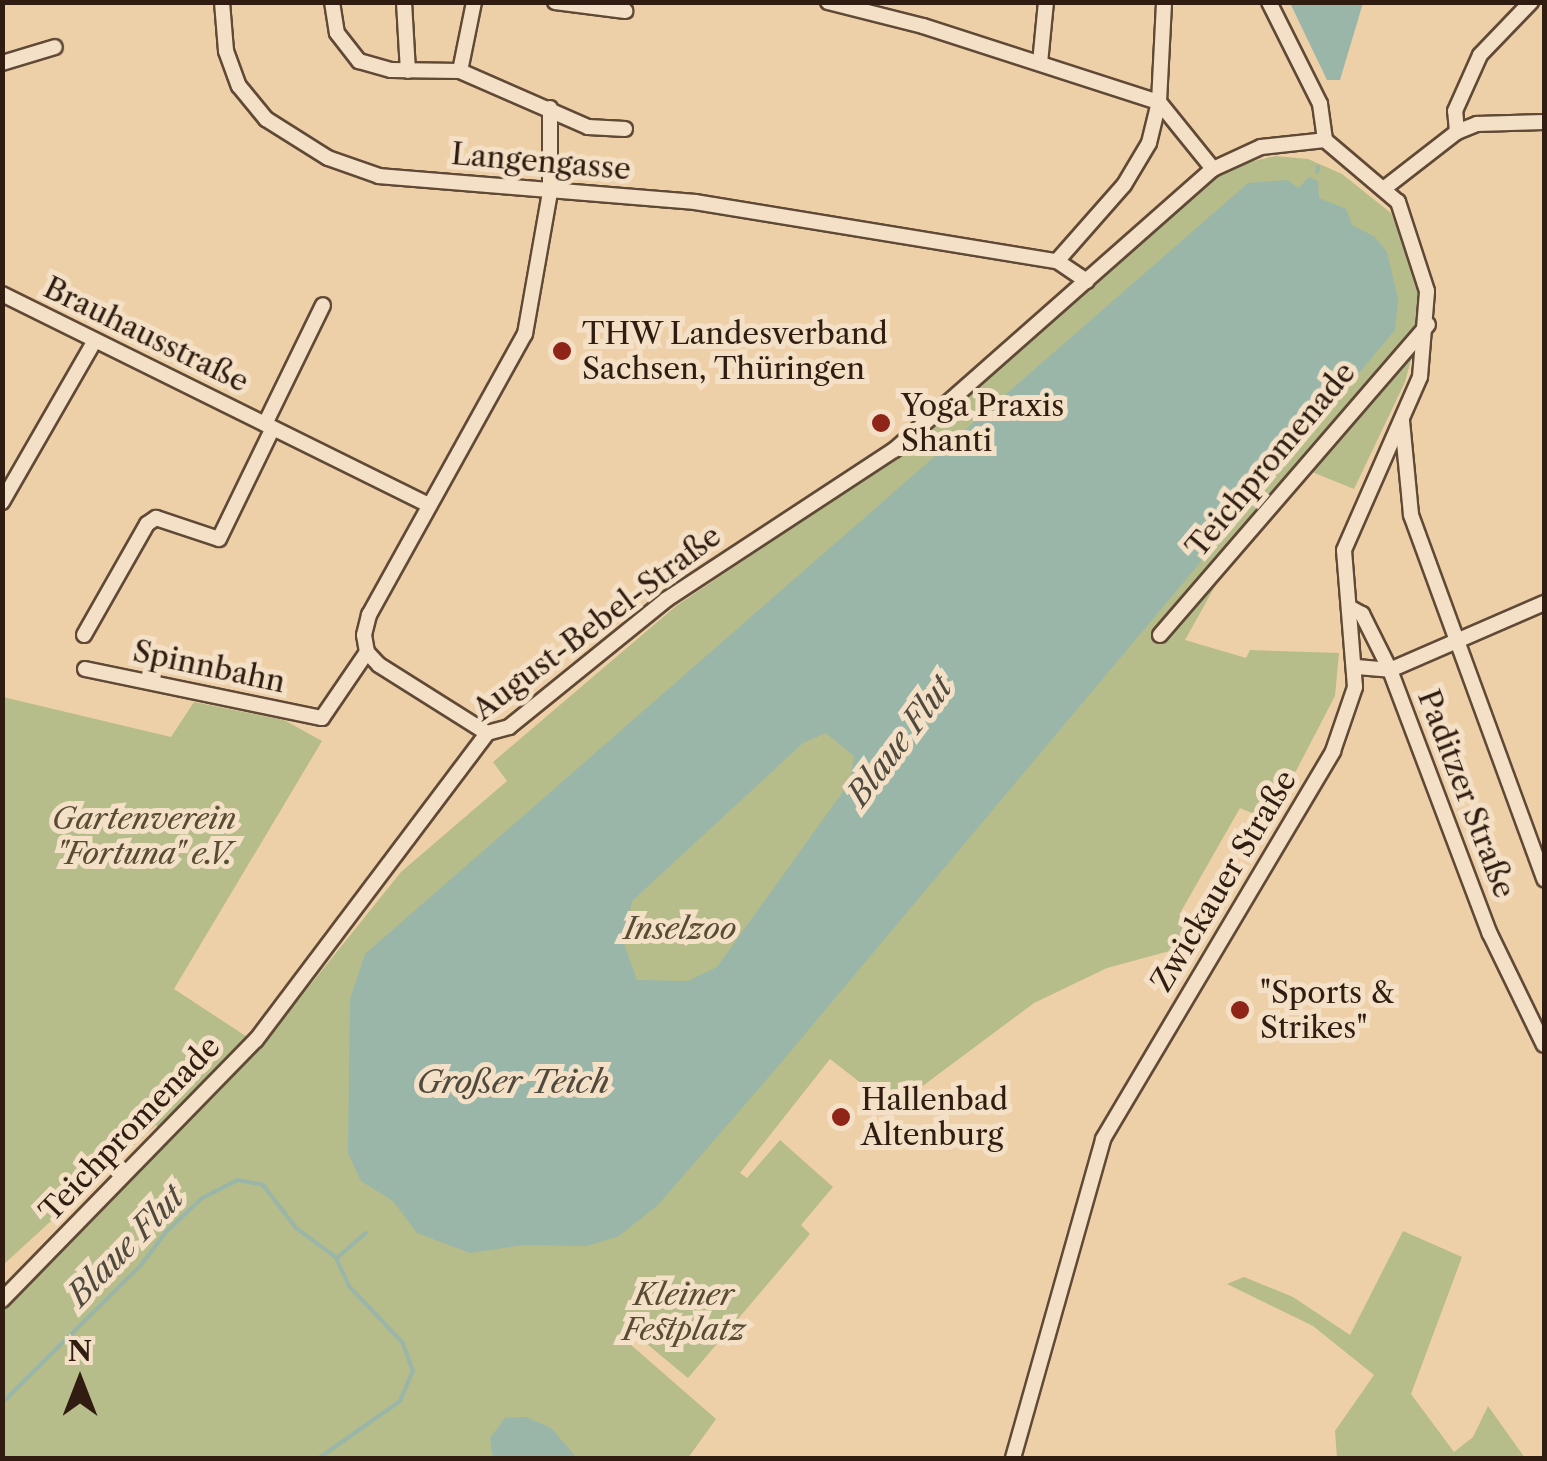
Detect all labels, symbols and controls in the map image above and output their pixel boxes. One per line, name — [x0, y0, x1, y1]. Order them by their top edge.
street label: Langengasse — [450, 136, 632, 188]
street label: Brauhausstraße — [38, 270, 254, 400]
place label: THW Landesverband Sachsen, Thüringen — [582, 316, 889, 386]
marker: THW Landesverband Sachsen, Thüringen — [551, 340, 573, 362]
street label: Teichpromenade — [1179, 355, 1363, 565]
place label: Yoga Praxis Shanti — [901, 388, 1065, 458]
marker: Yoga Praxis Shanti — [870, 412, 892, 434]
street label: August-Bebel-Straße — [466, 518, 728, 728]
street label: Spinnbahn — [130, 633, 288, 701]
water label: Blaue Flut — [839, 669, 961, 813]
street label: Paditzer Straße — [1410, 685, 1522, 903]
street label: Zwickauer Straße — [1144, 764, 1304, 998]
park label: Gartenverein "Fortuna" e.V. — [52, 801, 236, 872]
park label: Inselzoo — [624, 911, 736, 947]
place label: "Sports & Strikes" — [1260, 975, 1394, 1046]
marker: "Sports & Strikes" — [1229, 999, 1251, 1021]
street label: Teichpromenade — [32, 1029, 228, 1229]
water label: Großer Teich — [416, 1063, 610, 1101]
place label: Hallenbad Altenburg — [861, 1082, 1008, 1152]
marker: Hallenbad Altenburg — [830, 1106, 852, 1128]
water label: Blaue Flut — [60, 1178, 192, 1314]
park label: Kleiner Festplatz — [622, 1277, 746, 1348]
north arrow — [30, 1331, 130, 1431]
text: N — [68, 1334, 92, 1368]

